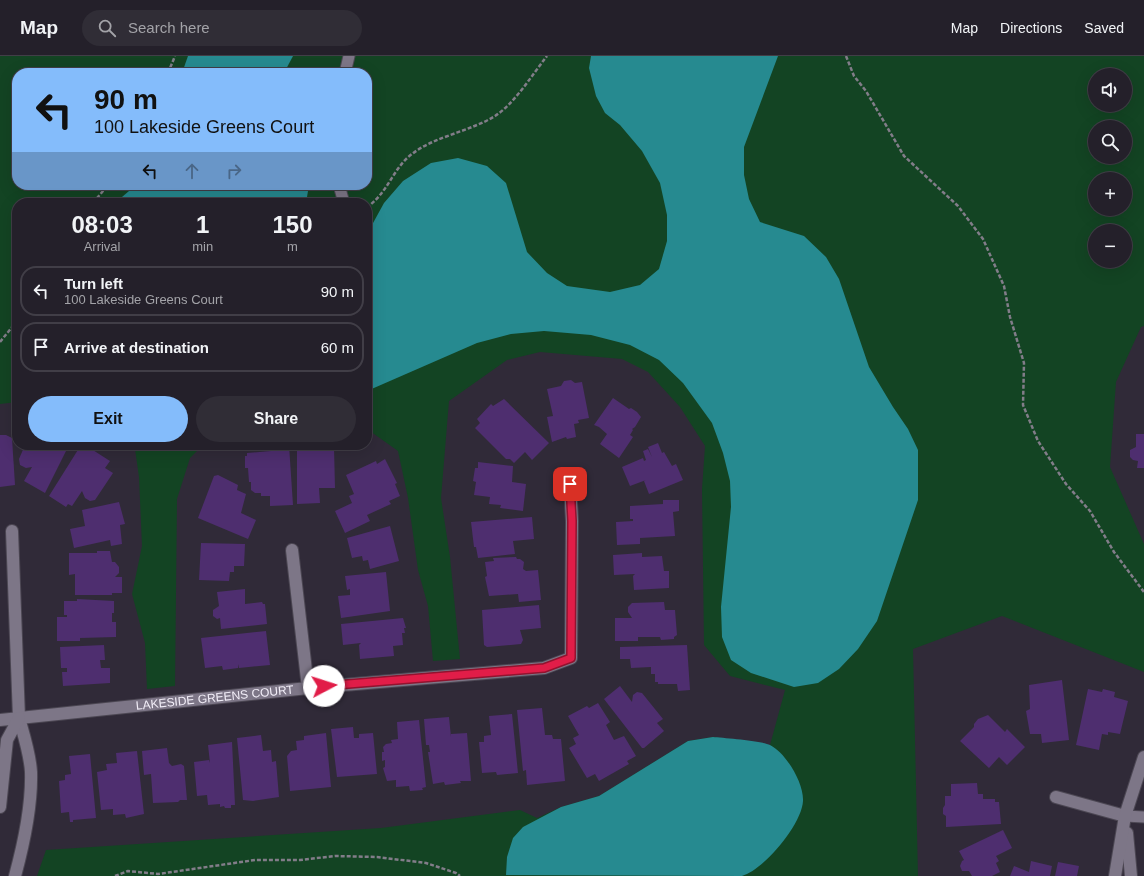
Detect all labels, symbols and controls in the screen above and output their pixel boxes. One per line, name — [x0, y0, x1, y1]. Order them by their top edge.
search box — [82, 10, 362, 46]
text: Map — [20, 17, 58, 38]
icon: search — [96, 17, 118, 39]
text: Search here — [128, 19, 210, 36]
text: Map — [951, 20, 978, 36]
text: Directions — [1000, 20, 1062, 36]
text: Saved — [1084, 20, 1124, 36]
map controls — [1088, 68, 1132, 268]
button: sound — [1088, 68, 1132, 112]
icon: left — [28, 84, 80, 136]
text: 90 m — [94, 84, 158, 115]
text: 100 Lakeside Greens Court — [94, 117, 314, 137]
button: search — [1088, 120, 1132, 164]
icon: left — [139, 160, 161, 182]
icon: ahead — [181, 160, 203, 182]
icon: right — [223, 160, 245, 182]
button: + — [1088, 172, 1132, 216]
text: 08:03 — [71, 211, 133, 238]
text: 1 — [196, 211, 209, 238]
text: 150 — [273, 211, 313, 238]
button: − — [1088, 224, 1132, 268]
text: Arrival — [84, 239, 121, 254]
text: min — [192, 239, 213, 254]
text: m — [287, 239, 298, 254]
text: Turn left — [64, 275, 123, 292]
icon: left — [30, 280, 52, 302]
text: 90 m — [321, 283, 354, 300]
text: 100 Lakeside Greens Court — [64, 292, 223, 307]
icon: arrive — [30, 336, 52, 358]
text: Arrive at destination — [64, 339, 209, 356]
text: 60 m — [321, 339, 354, 356]
button: Exit — [28, 396, 188, 442]
button: Share — [196, 396, 356, 442]
pin — [553, 467, 587, 501]
icon: arrive — [559, 473, 581, 495]
position arrow — [303, 665, 345, 707]
street label: LAKESIDE GREENS COURT — [135, 682, 295, 713]

